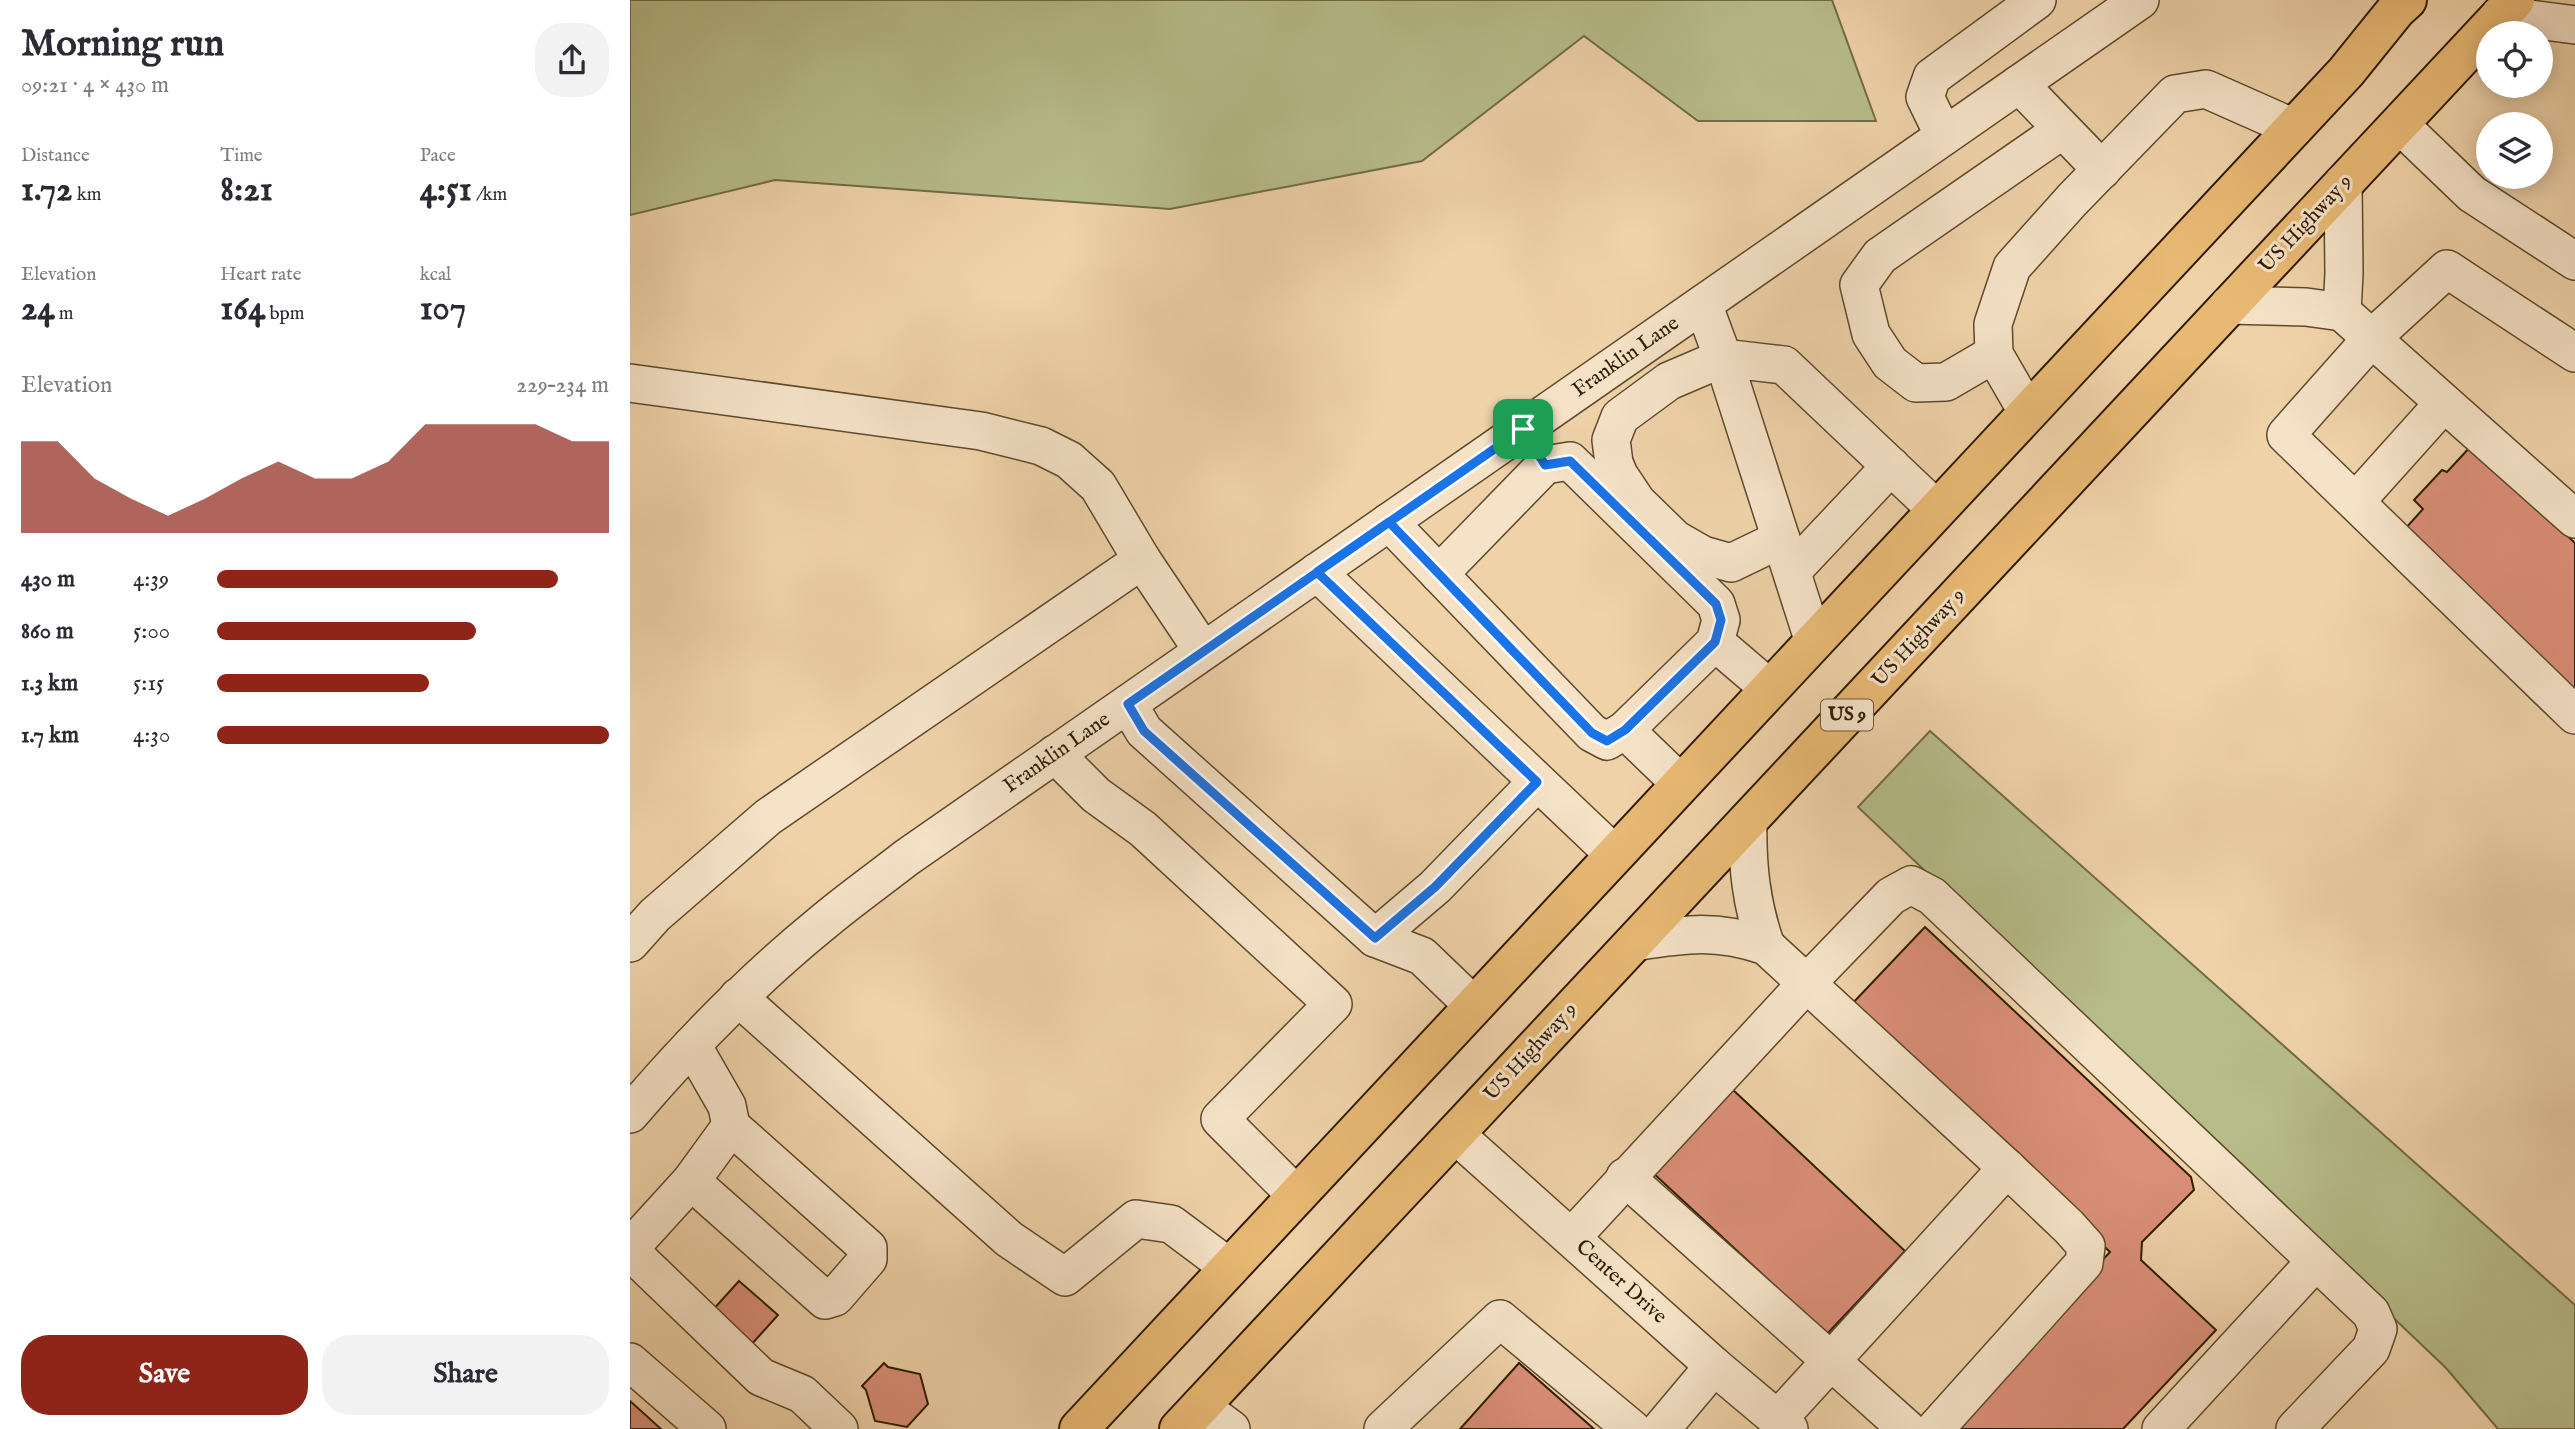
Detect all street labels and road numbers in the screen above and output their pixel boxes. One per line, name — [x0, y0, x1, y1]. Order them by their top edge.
street label: US Highway 9 — [2253, 169, 2359, 279]
street label: Franklin Lane — [1567, 310, 1685, 404]
street label: US Highway 9 — [1866, 583, 1972, 693]
road number: US 9 — [1821, 700, 1873, 730]
street label: Franklin Lane — [998, 706, 1116, 800]
street label: US Highway 9 — [1478, 997, 1584, 1107]
street label: Center Drive — [1570, 1234, 1673, 1330]

